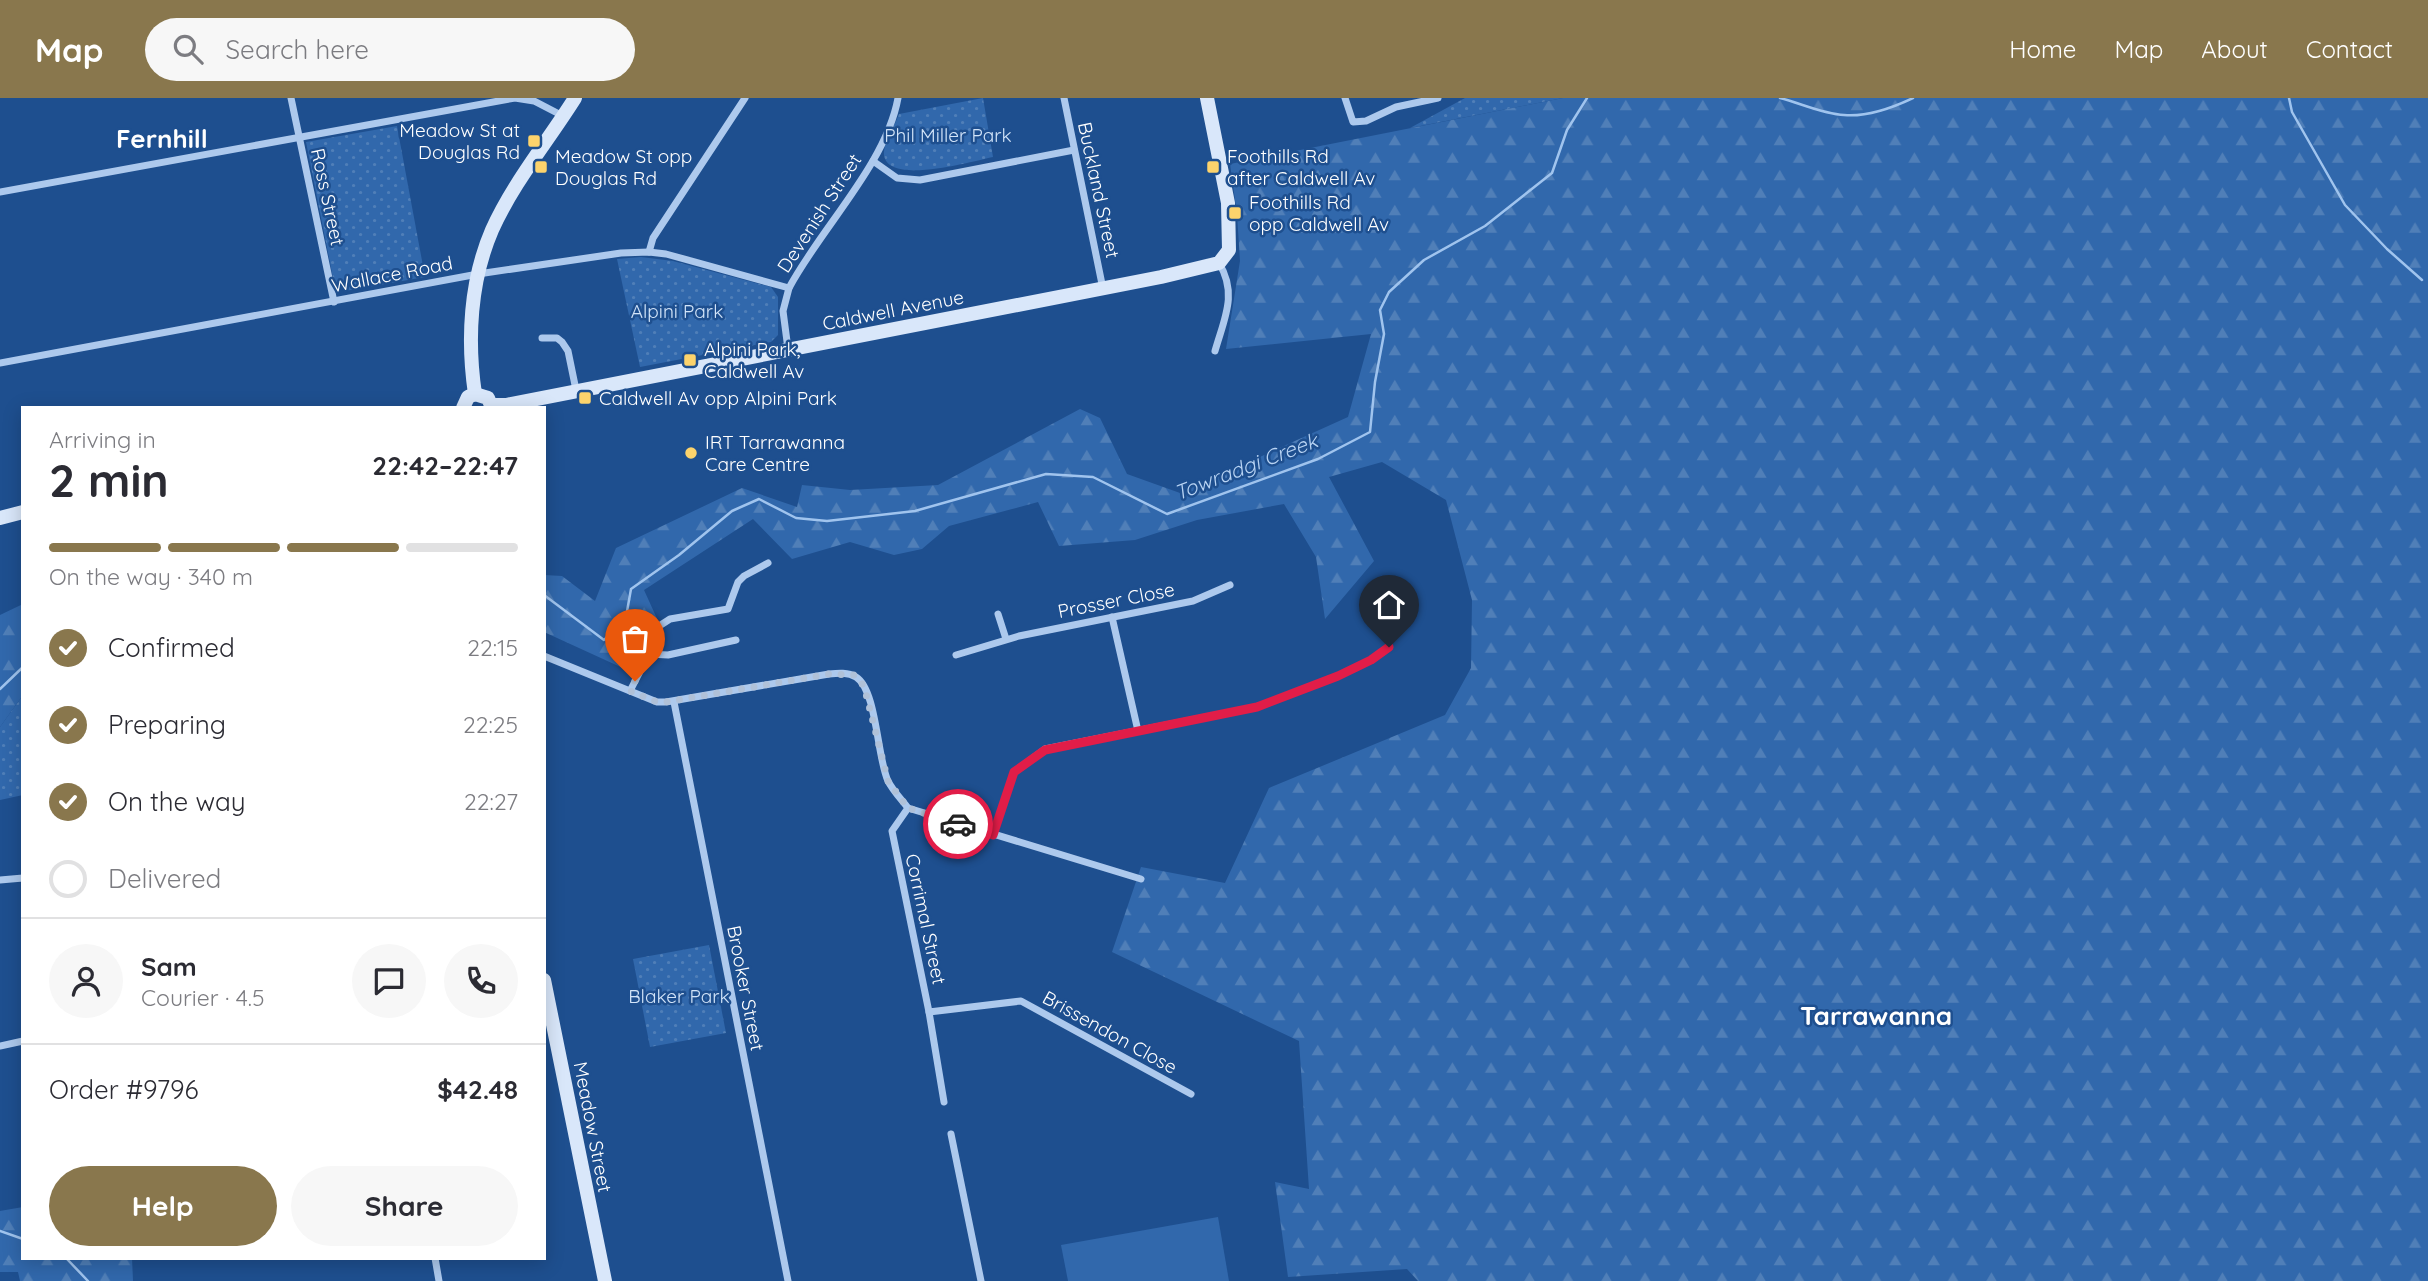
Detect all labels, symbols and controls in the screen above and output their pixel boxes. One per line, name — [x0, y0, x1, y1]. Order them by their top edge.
search box — [145, 18, 635, 81]
text: Map — [35, 29, 103, 70]
icon: search — [169, 30, 207, 68]
text: Search here — [225, 33, 369, 66]
text: Home — [2009, 34, 2076, 64]
text: Map — [2114, 34, 2163, 64]
text: About — [2201, 34, 2268, 64]
text: Contact — [2306, 34, 2393, 64]
place label: Meadow St at Douglas Rd — [399, 118, 520, 164]
street label: Buckland Street — [1073, 120, 1125, 260]
district label: Fernhill — [116, 122, 208, 155]
park label: Phil Miller Park — [884, 123, 1012, 147]
marker: Meadow St at Douglas Rd — [526, 133, 542, 149]
place label: Meadow St opp Douglas Rd — [555, 144, 692, 190]
place label: Foothills Rd after Caldwell Av — [1227, 144, 1375, 190]
street label: Ross Street — [306, 146, 350, 248]
street label: Devenish Street — [772, 149, 866, 277]
marker: Meadow St opp Douglas Rd — [533, 159, 549, 175]
marker: Foothills Rd after Caldwell Av — [1205, 159, 1221, 175]
place label: Foothills Rd opp Caldwell Av — [1249, 190, 1389, 236]
marker: Foothills Rd opp Caldwell Av — [1227, 205, 1243, 221]
street label: Wallace Road — [329, 250, 455, 298]
street label: Caldwell Avenue — [820, 285, 966, 335]
park label: Alpini Park — [631, 299, 723, 323]
place label: Alpini Park, Caldwell Av — [704, 337, 804, 383]
marker: Alpini Park, Caldwell Av — [682, 352, 698, 368]
place label: Caldwell Av opp Alpini Park — [599, 386, 837, 410]
marker: Caldwell Av opp Alpini Park — [577, 390, 593, 406]
text: Arriving in — [49, 425, 156, 454]
water label: Towradgi Creek — [1170, 426, 1323, 505]
place label: IRT Tarrawanna Care Centre — [705, 430, 845, 476]
marker: IRT Tarrawanna Care Centre — [683, 445, 699, 461]
text: 22:42–22:47 — [372, 449, 518, 482]
text: 2 min — [49, 451, 169, 509]
text: On the way · 340 m — [49, 562, 253, 591]
pin — [1359, 575, 1419, 647]
street label: Prosser Close — [1056, 577, 1176, 623]
icon: home — [1370, 586, 1408, 624]
pin — [605, 609, 665, 681]
icon: bag — [616, 620, 654, 658]
icon: check — [49, 629, 87, 667]
text: Confirmed — [108, 631, 235, 664]
text: 22:15 — [467, 633, 518, 662]
icon: check — [49, 706, 87, 744]
text: Preparing — [108, 708, 226, 741]
text: 22:25 — [463, 710, 518, 739]
icon: check — [49, 783, 87, 821]
text: On the way — [108, 785, 246, 818]
text: 22:27 — [464, 787, 518, 816]
courier — [923, 789, 993, 859]
icon: car — [939, 805, 977, 843]
street label: Corrimal Street — [900, 852, 952, 986]
text: Delivered — [108, 862, 221, 895]
street label: Brooker Street — [722, 923, 770, 1053]
button: person — [49, 944, 123, 1018]
button: chat — [352, 944, 426, 1018]
button: phone — [444, 944, 518, 1018]
text: Sam — [141, 950, 197, 983]
text: Courier · 4.5 — [141, 983, 265, 1012]
park label: Blaker Park — [628, 984, 730, 1008]
street label: Brissendon Close — [1039, 985, 1181, 1079]
district label: Tarrawanna — [1800, 999, 1952, 1032]
street label: Meadow Street — [569, 1060, 617, 1194]
text: Order #9796 — [49, 1073, 198, 1106]
text: $42.48 — [437, 1073, 518, 1106]
button: Help — [49, 1166, 277, 1246]
button: Share — [291, 1166, 518, 1246]

